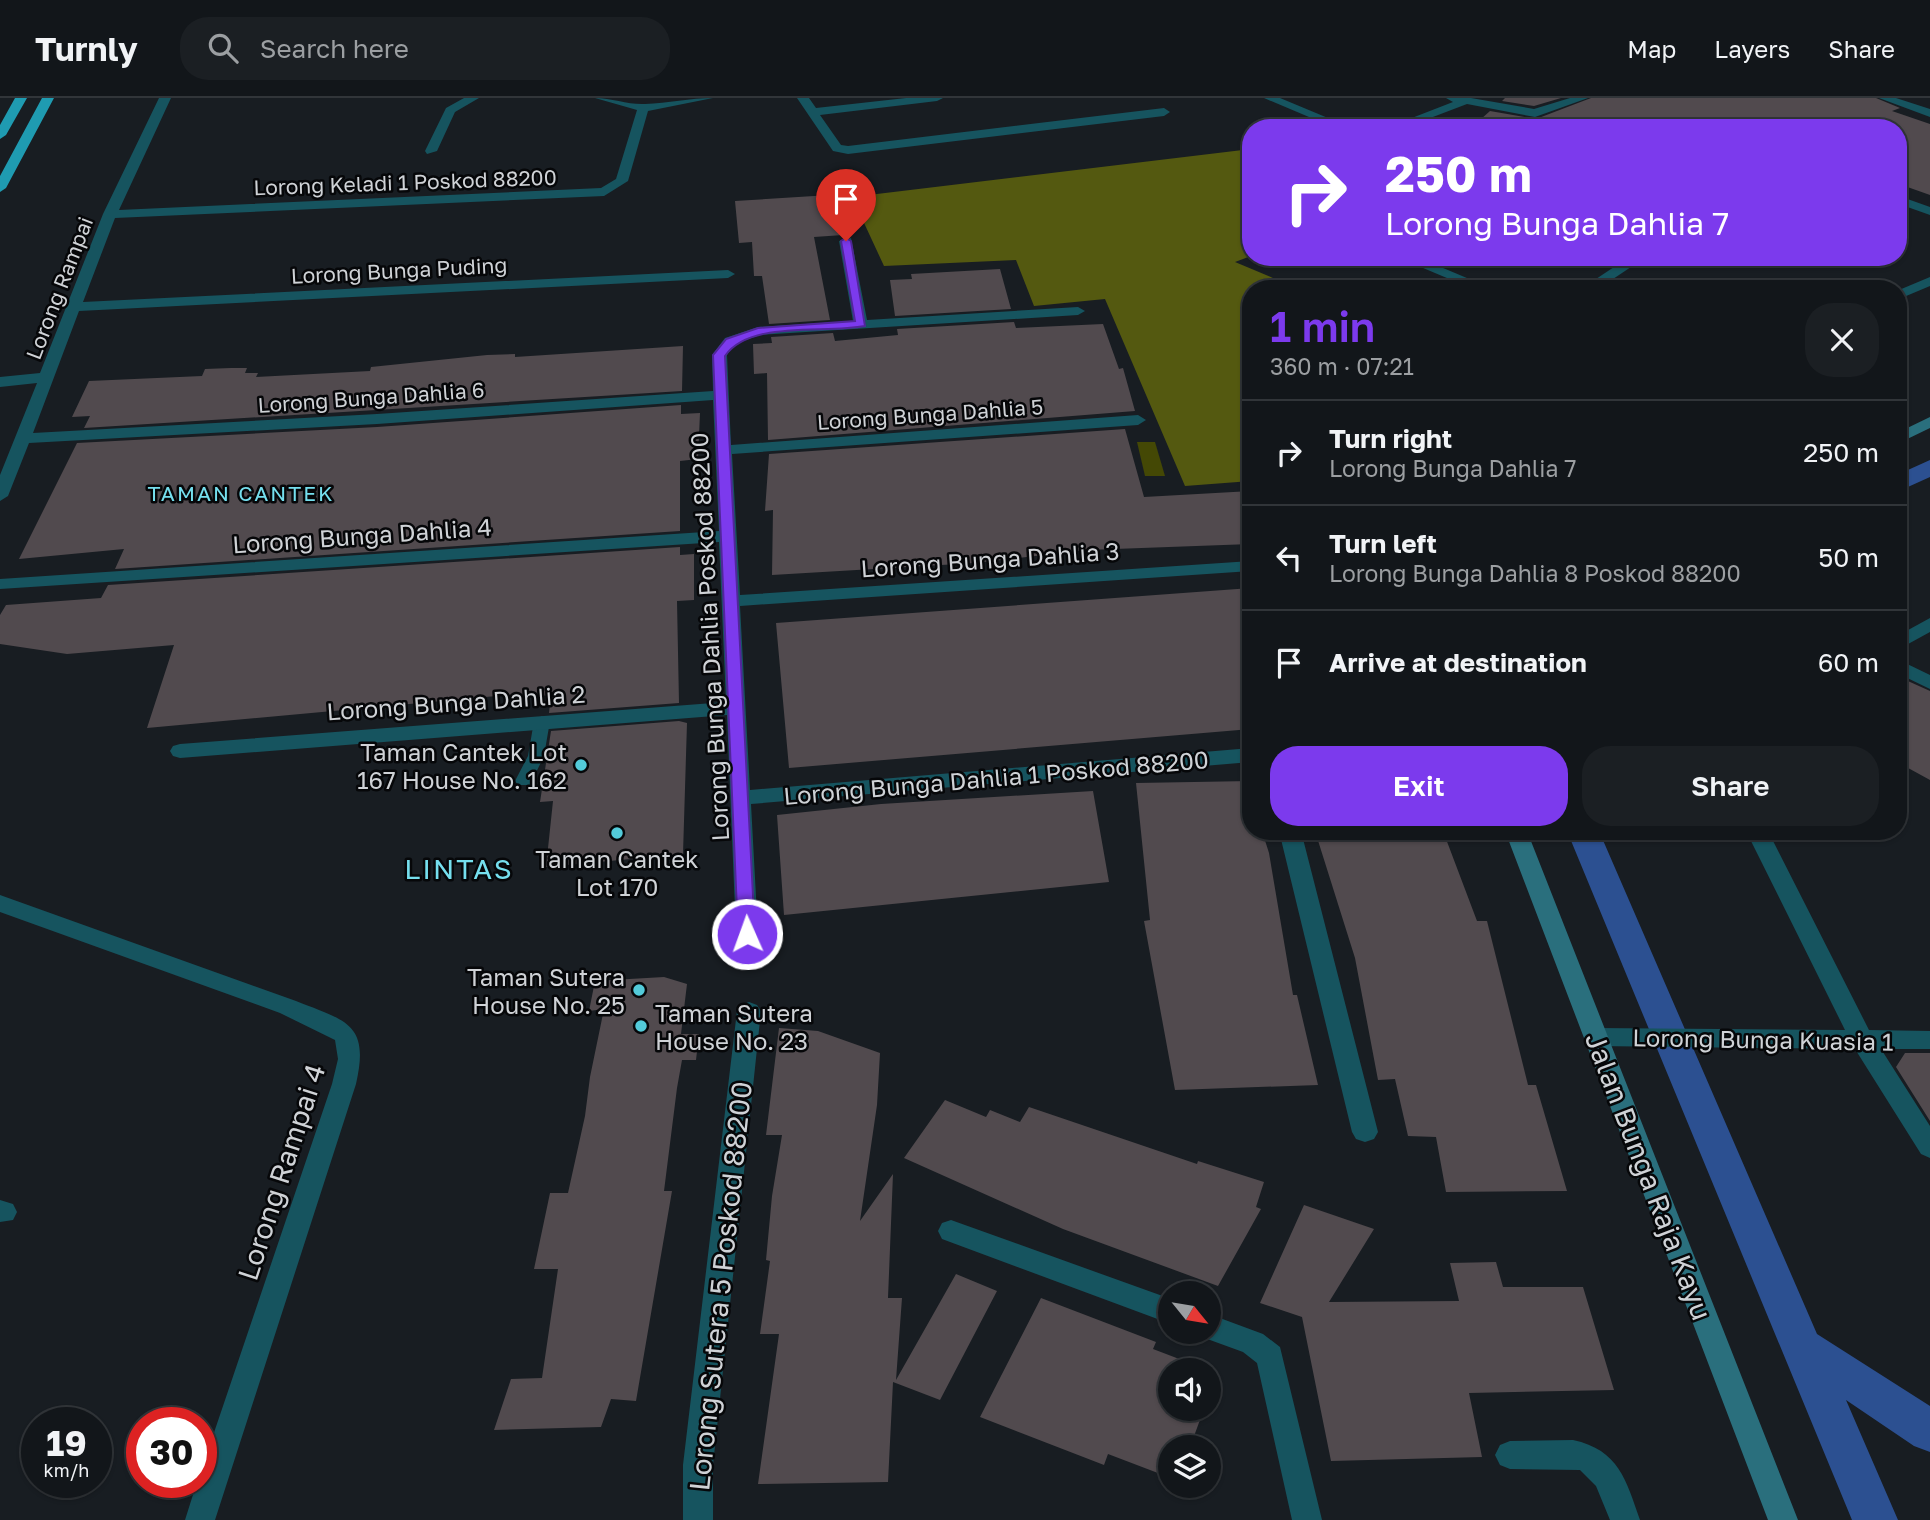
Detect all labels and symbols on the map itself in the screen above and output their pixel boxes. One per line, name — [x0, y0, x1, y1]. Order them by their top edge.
street label: Lorong Keladi 1 Poskod 88200 — [253, 164, 557, 200]
pin — [816, 169, 876, 241]
street label: Lorong Rampai — [20, 213, 98, 363]
street label: Lorong Bunga Puding — [290, 251, 508, 289]
street label: Lorong Bunga Dahlia 6 — [257, 376, 485, 418]
street label: Lorong Bunga Dahlia 5 — [816, 393, 1044, 435]
street label: Lorong Bunga Dahlia Poskod 88200 — [684, 432, 734, 842]
district label: TAMAN CANTEK — [148, 480, 334, 506]
street label: Lorong Bunga Dahlia 4 — [231, 511, 493, 559]
street label: Lorong Bunga Dahlia 3 — [860, 535, 1120, 583]
street label: Lorong Bunga Dahlia 2 — [326, 678, 586, 726]
place label: Taman Cantek Lot 167 House No. 162 — [357, 737, 567, 794]
street label: Lorong Bunga Dahlia 1 Poskod 88200 — [782, 744, 1210, 810]
marker: Taman Cantek Lot 167 House No. 162 — [573, 757, 589, 773]
marker: Taman Cantek Lot 170 — [609, 825, 625, 841]
place label: Taman Cantek Lot 170 — [535, 844, 699, 901]
district label: LINTAS — [404, 852, 514, 885]
position arrow — [710, 897, 784, 971]
place label: Taman Sutera House No. 25 — [467, 962, 625, 1019]
marker: Taman Sutera House No. 25 — [631, 982, 647, 998]
place label: Taman Sutera House No. 23 — [655, 998, 813, 1055]
marker: Taman Sutera House No. 23 — [633, 1018, 649, 1034]
street label: Lorong Bunga Kuasia 1 — [1632, 1022, 1894, 1056]
street label: Jalan Bunga Raja Kayu — [1579, 1028, 1719, 1324]
street label: Lorong Rampai 4 — [230, 1060, 332, 1284]
street label: Lorong Sutera 5 Poskod 88200 — [682, 1080, 758, 1492]
north arrow — [1158, 1281, 1222, 1344]
speed limit sign: 30 — [126, 1407, 217, 1498]

